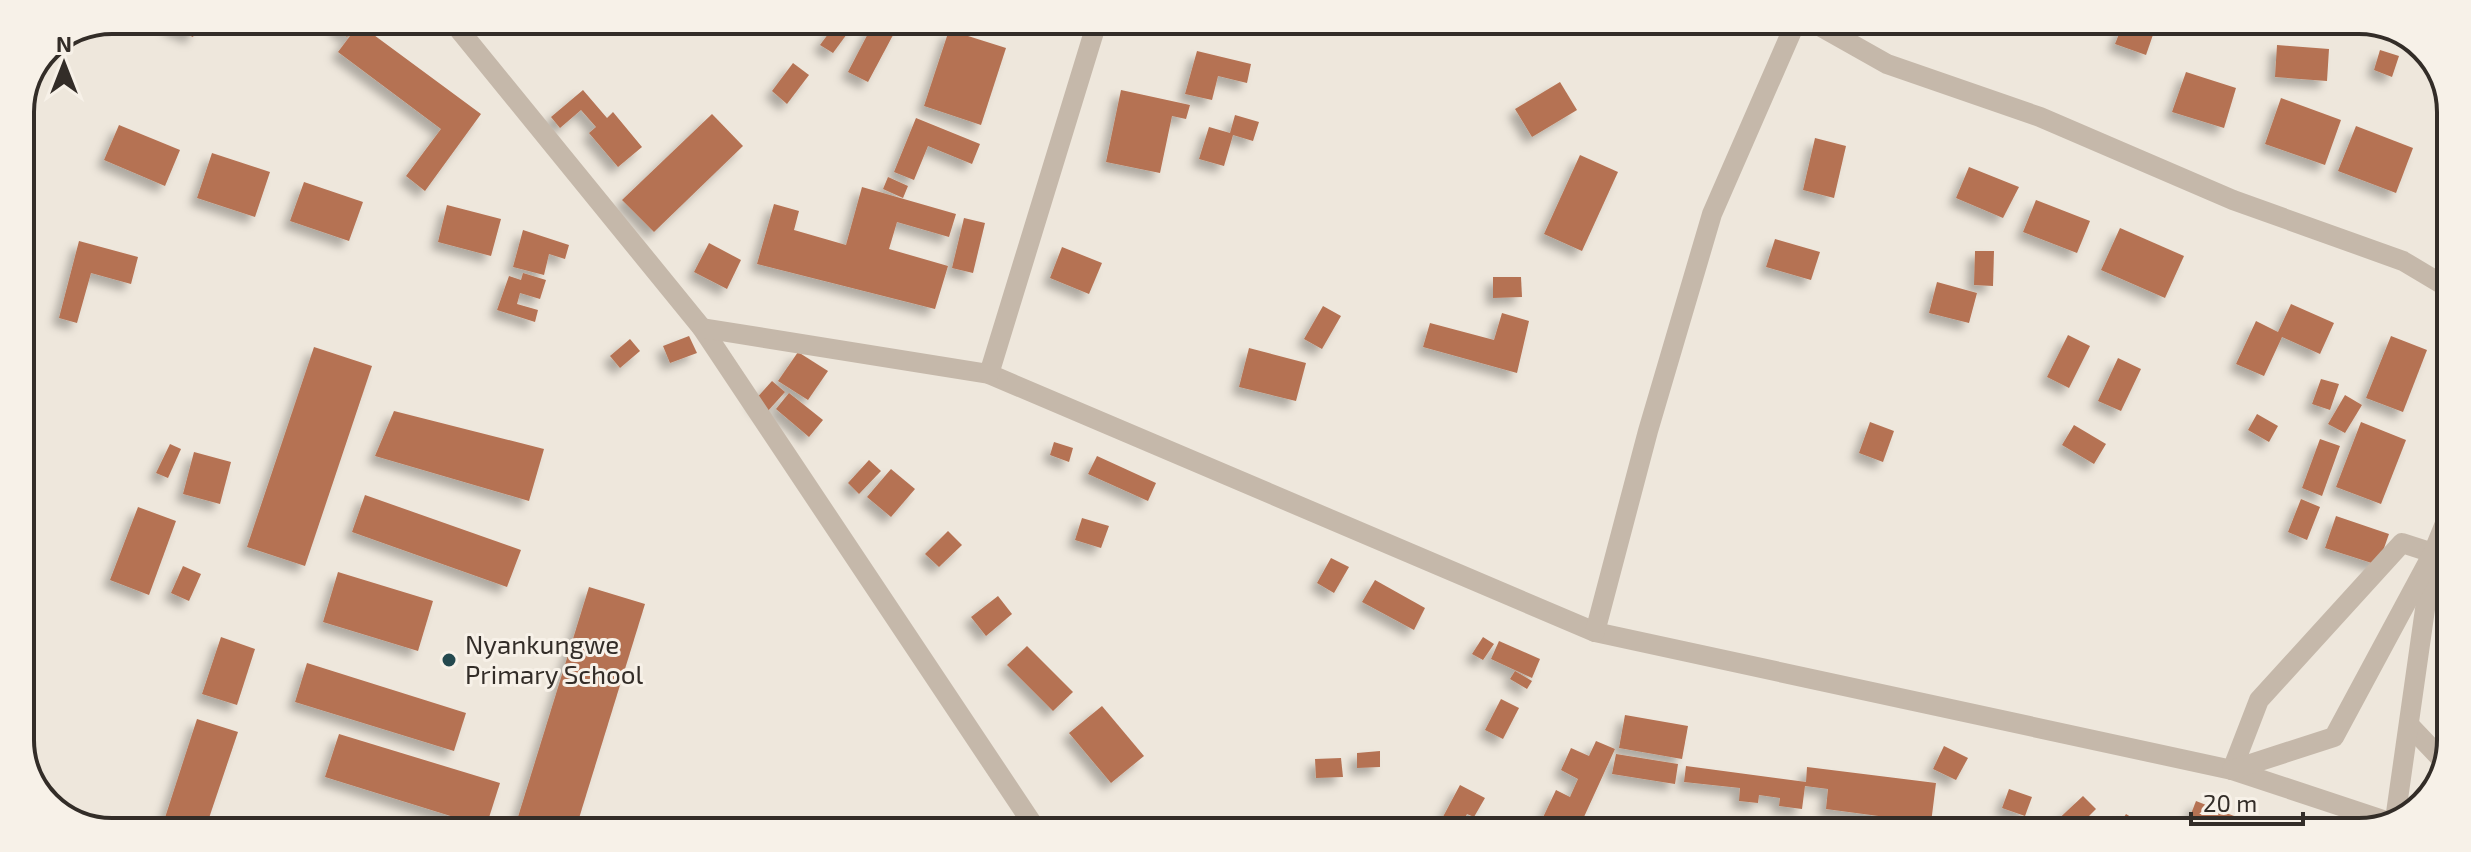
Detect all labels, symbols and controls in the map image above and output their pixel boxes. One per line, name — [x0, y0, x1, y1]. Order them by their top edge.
north arrow — [24, 24, 104, 104]
text: N — [56, 30, 72, 56]
place label: Nyankungwe Primary School — [465, 628, 644, 689]
marker: Nyankungwe Primary School — [440, 651, 458, 669]
scale bar — [2191, 776, 2303, 826]
text: 20 m — [2203, 788, 2257, 817]

